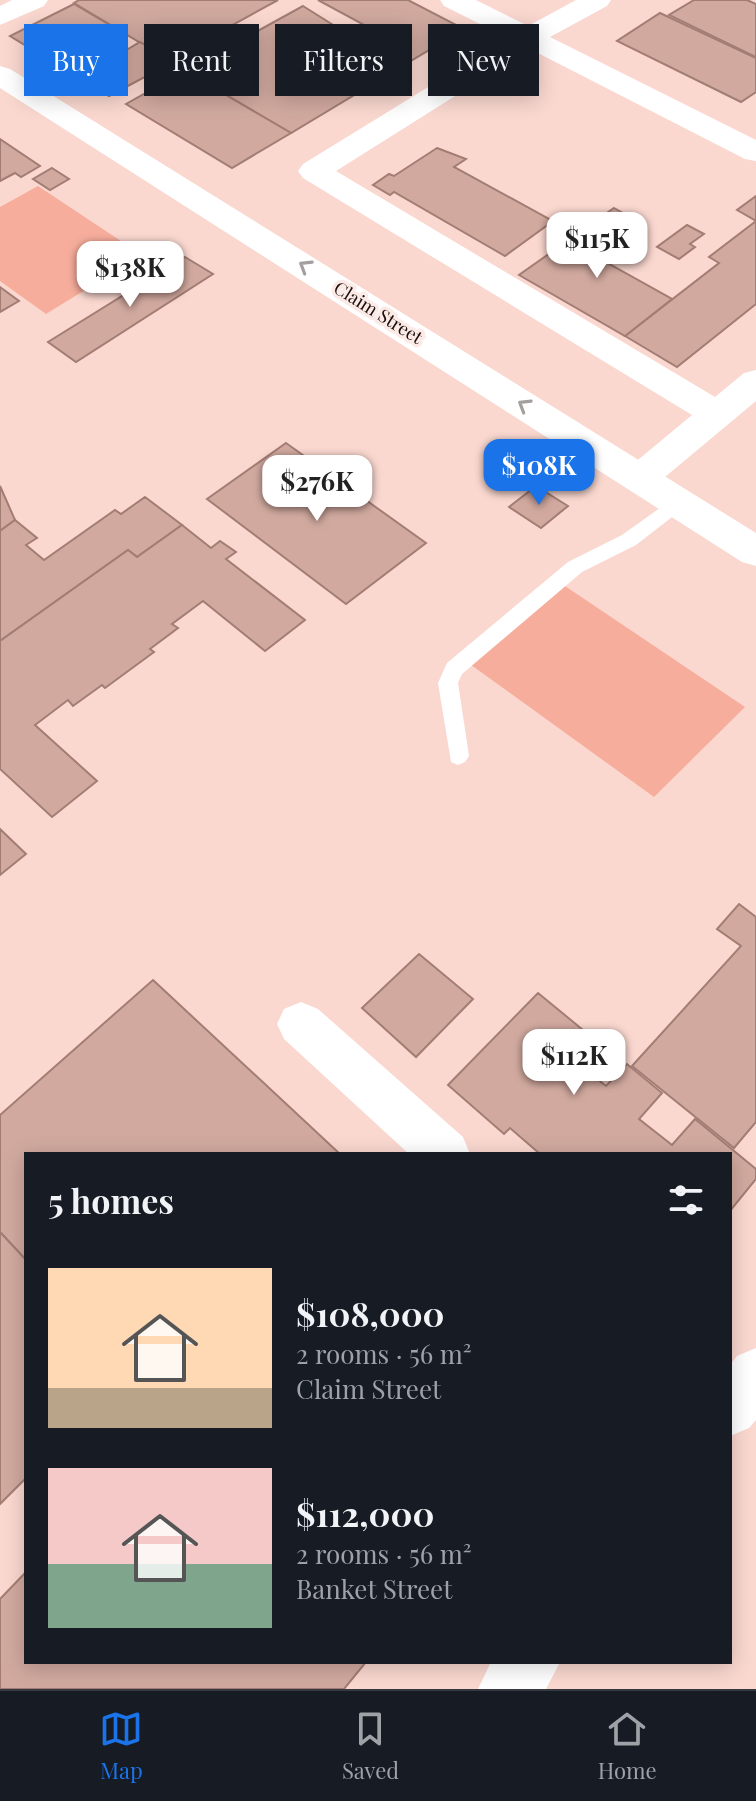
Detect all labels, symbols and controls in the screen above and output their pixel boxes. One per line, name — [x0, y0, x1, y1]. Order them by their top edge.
chip: Buy — [24, 24, 128, 96]
chip: Rent — [144, 24, 259, 96]
chip: Filters — [275, 24, 412, 96]
chip: New — [428, 24, 539, 96]
pin: $115K — [541, 212, 653, 280]
text: $115K — [564, 220, 630, 255]
pin: $138K — [74, 241, 186, 309]
text: $138K — [95, 249, 165, 284]
one-way arrow — [299, 261, 314, 276]
street label: Claim Street — [330, 275, 428, 349]
one-way arrow — [519, 400, 533, 415]
pin: $108K — [483, 439, 595, 507]
text: $108K — [502, 447, 576, 482]
pin: $276K — [261, 455, 373, 523]
text: $276K — [280, 463, 354, 498]
pin: $112K — [518, 1029, 630, 1097]
text: $112K — [540, 1037, 608, 1072]
text: 5 homes — [48, 1177, 174, 1223]
icon: filters — [664, 1178, 708, 1222]
text: $108,000 — [296, 1290, 445, 1336]
icon: home — [112, 1300, 208, 1396]
text: 2 rooms · 56 m² — [296, 1336, 472, 1371]
text: Claim Street — [296, 1371, 441, 1406]
text: $112,000 — [296, 1490, 434, 1536]
icon: home — [112, 1500, 208, 1596]
text: 2 rooms · 56 m² — [296, 1536, 472, 1571]
text: Banket Street — [296, 1571, 452, 1606]
tab: Map — [99, 1707, 143, 1785]
tab: Saved — [342, 1707, 399, 1785]
tab: Home — [598, 1707, 657, 1785]

